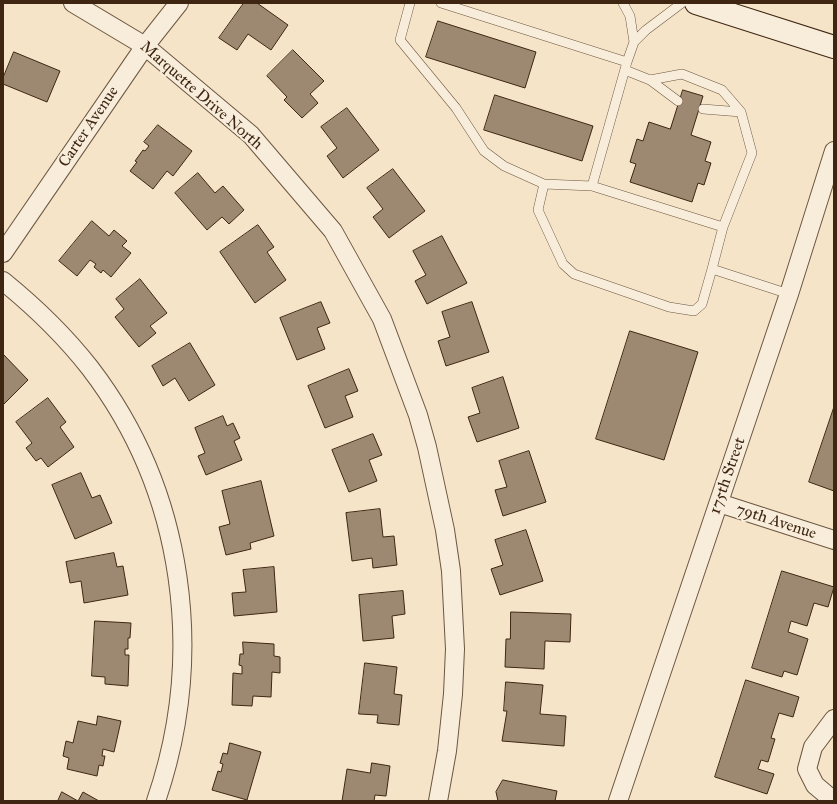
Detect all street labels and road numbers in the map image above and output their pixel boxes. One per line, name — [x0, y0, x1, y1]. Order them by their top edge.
street label: Marquette Drive North — [136, 38, 266, 154]
street label: Carter Avenue — [55, 83, 123, 171]
street label: 175th Street — [706, 435, 750, 517]
street label: 79th Avenue — [733, 500, 819, 544]

